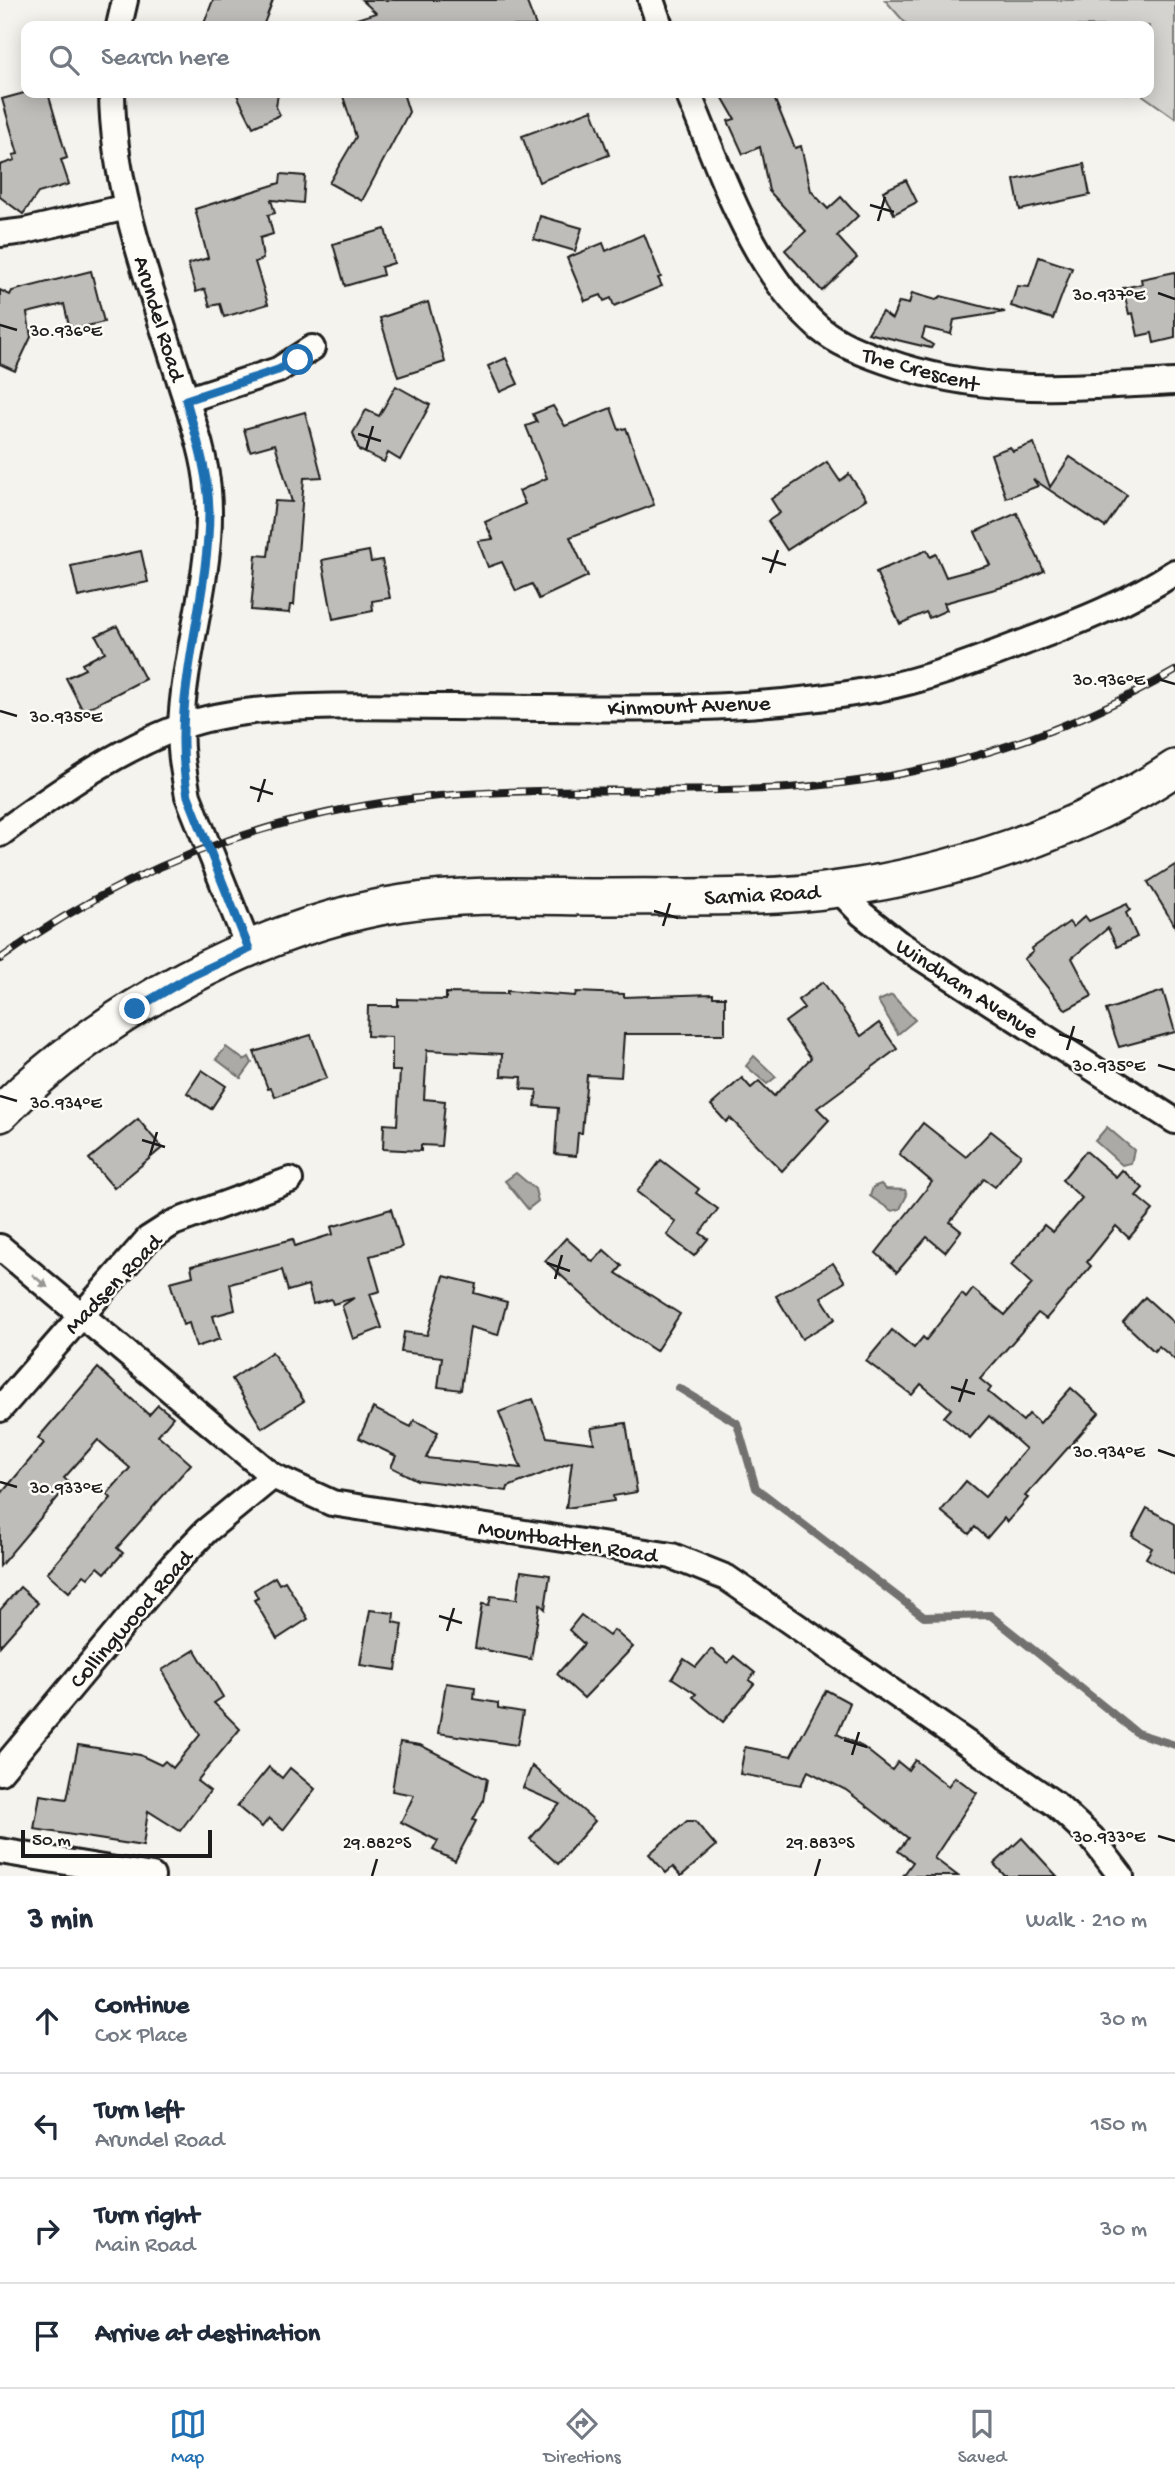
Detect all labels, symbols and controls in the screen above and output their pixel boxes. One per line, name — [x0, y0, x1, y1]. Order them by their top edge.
search box — [21, 21, 1154, 98]
icon: search — [45, 41, 83, 79]
text: Search here — [101, 44, 229, 75]
street label: Arundel Road — [126, 253, 190, 386]
text: 30.937°E — [1072, 286, 1146, 307]
text: 30.936°E — [29, 322, 103, 343]
street label: The Crescent — [857, 342, 983, 400]
route start — [282, 344, 313, 375]
text: 30.936°E — [1072, 671, 1146, 692]
street label: Kinmount Avenue — [607, 691, 772, 724]
text: 30.935°E — [29, 708, 103, 729]
street label: Sarnia Road — [704, 880, 822, 913]
street label: Windham Avenue — [890, 934, 1044, 1047]
route end — [119, 993, 150, 1024]
text: 30.935°E — [1072, 1057, 1146, 1078]
text: 30.934°E — [29, 1094, 102, 1115]
street label: Madsen Road — [60, 1229, 170, 1341]
one-way arrow — [31, 1273, 49, 1288]
text: 30.934°E — [1072, 1443, 1145, 1464]
text: 30.933°E — [29, 1479, 103, 1500]
street label: Mountbatten Road — [476, 1516, 661, 1571]
street label: Collingwood Road — [65, 1544, 201, 1695]
scale bar — [21, 1827, 212, 1859]
text: 30.933°E — [1072, 1828, 1146, 1849]
text: 50 m — [32, 1830, 71, 1853]
text: 29.882°S — [343, 1834, 412, 1855]
text: 29.883°S — [785, 1834, 855, 1855]
text: 3 min — [28, 1904, 93, 1939]
text: Walk · 210 m — [1026, 1908, 1147, 1935]
text: Continue — [95, 1992, 189, 2023]
icon: ahead — [28, 2002, 66, 2040]
text: 30 m — [1100, 2007, 1147, 2034]
text: Cox Place — [95, 2023, 187, 2050]
text: Turn left — [95, 2097, 183, 2128]
icon: left — [28, 2107, 66, 2145]
text: 150 m — [1091, 2112, 1147, 2139]
text: Arundel Road — [95, 2128, 225, 2155]
text: Turn right — [95, 2202, 199, 2233]
icon: right — [28, 2212, 66, 2250]
text: 30 m — [1100, 2217, 1147, 2244]
text: Main Road — [95, 2233, 195, 2260]
icon: arrive — [28, 2317, 66, 2355]
text: Arrive at destination — [95, 2320, 320, 2351]
tab: Map — [169, 2405, 207, 2470]
tab: Directions — [544, 2405, 621, 2470]
tab: Saved — [958, 2405, 1006, 2470]

